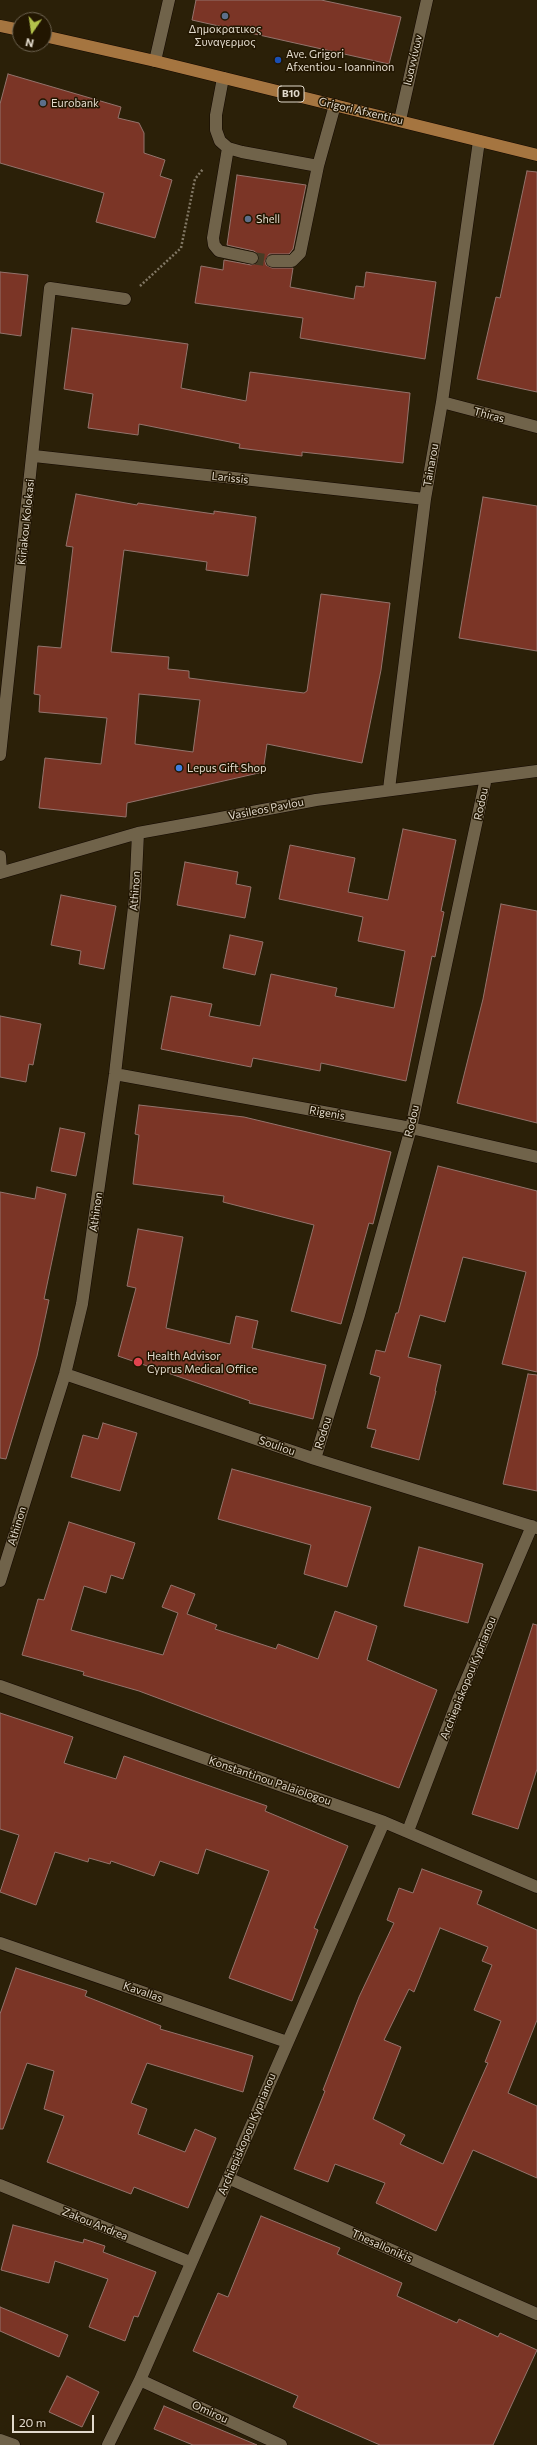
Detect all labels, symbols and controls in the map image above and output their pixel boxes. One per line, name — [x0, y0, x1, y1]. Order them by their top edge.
marker: Δημοκρατικος Συναγερμος — [220, 11, 230, 21]
north arrow — [12, 12, 52, 52]
place label: Δημοκρατικος Συναγερμος — [189, 22, 261, 48]
street label: Ιωαννίνων — [401, 33, 425, 87]
text: N — [24, 36, 35, 50]
place label: Ave. Grigori Afxentiou - Ioanninon — [286, 47, 394, 73]
marker: Ave. Grigori Afxentiou - Ioanninon — [273, 55, 283, 65]
road number: B10 — [278, 86, 304, 102]
street label: Grigori Afxentiou — [317, 95, 405, 127]
place label: Eurobank — [51, 96, 99, 110]
marker: Eurobank — [38, 98, 48, 108]
place label: Shell — [256, 212, 280, 226]
marker: Shell — [243, 214, 253, 224]
street label: Thiras — [472, 405, 506, 425]
street label: Tainarou — [421, 442, 441, 488]
street label: Larissis — [211, 469, 249, 487]
street label: Kiriakou Kolokasi — [15, 478, 37, 566]
place label: Lepus Gift Shop — [187, 761, 267, 775]
marker: Lepus Gift Shop — [174, 763, 184, 773]
street label: Rodou — [471, 787, 491, 821]
street label: Vasileos Pavlou — [227, 795, 305, 823]
street label: Athinon — [127, 871, 143, 911]
street label: Rigenis — [308, 1103, 346, 1123]
street label: Rodou — [402, 1104, 422, 1138]
street label: Athinon — [87, 1191, 105, 1233]
place label: Health Advisor Cyprus Medical Office — [147, 1349, 257, 1375]
marker: Health Advisor Cyprus Medical Office — [132, 1356, 144, 1368]
street label: Rodou — [312, 1415, 334, 1451]
street label: Souliou — [257, 1434, 297, 1458]
street label: Athinon — [5, 1505, 29, 1547]
street label: Archiepiskopou Kyprianou — [437, 1615, 499, 1741]
street label: Konstantinou Palaiologou — [207, 1754, 333, 1808]
street label: Kavallas — [122, 1979, 164, 2005]
street label: Archiepiskopou Kyprianou — [215, 2071, 279, 2197]
street label: Zakou Andrea — [60, 2205, 130, 2243]
street label: Thesallonikis — [350, 2227, 414, 2265]
street label: Omirou — [190, 2398, 230, 2426]
scale bar — [14, 2407, 96, 2433]
text: 20 m — [19, 2415, 46, 2429]

